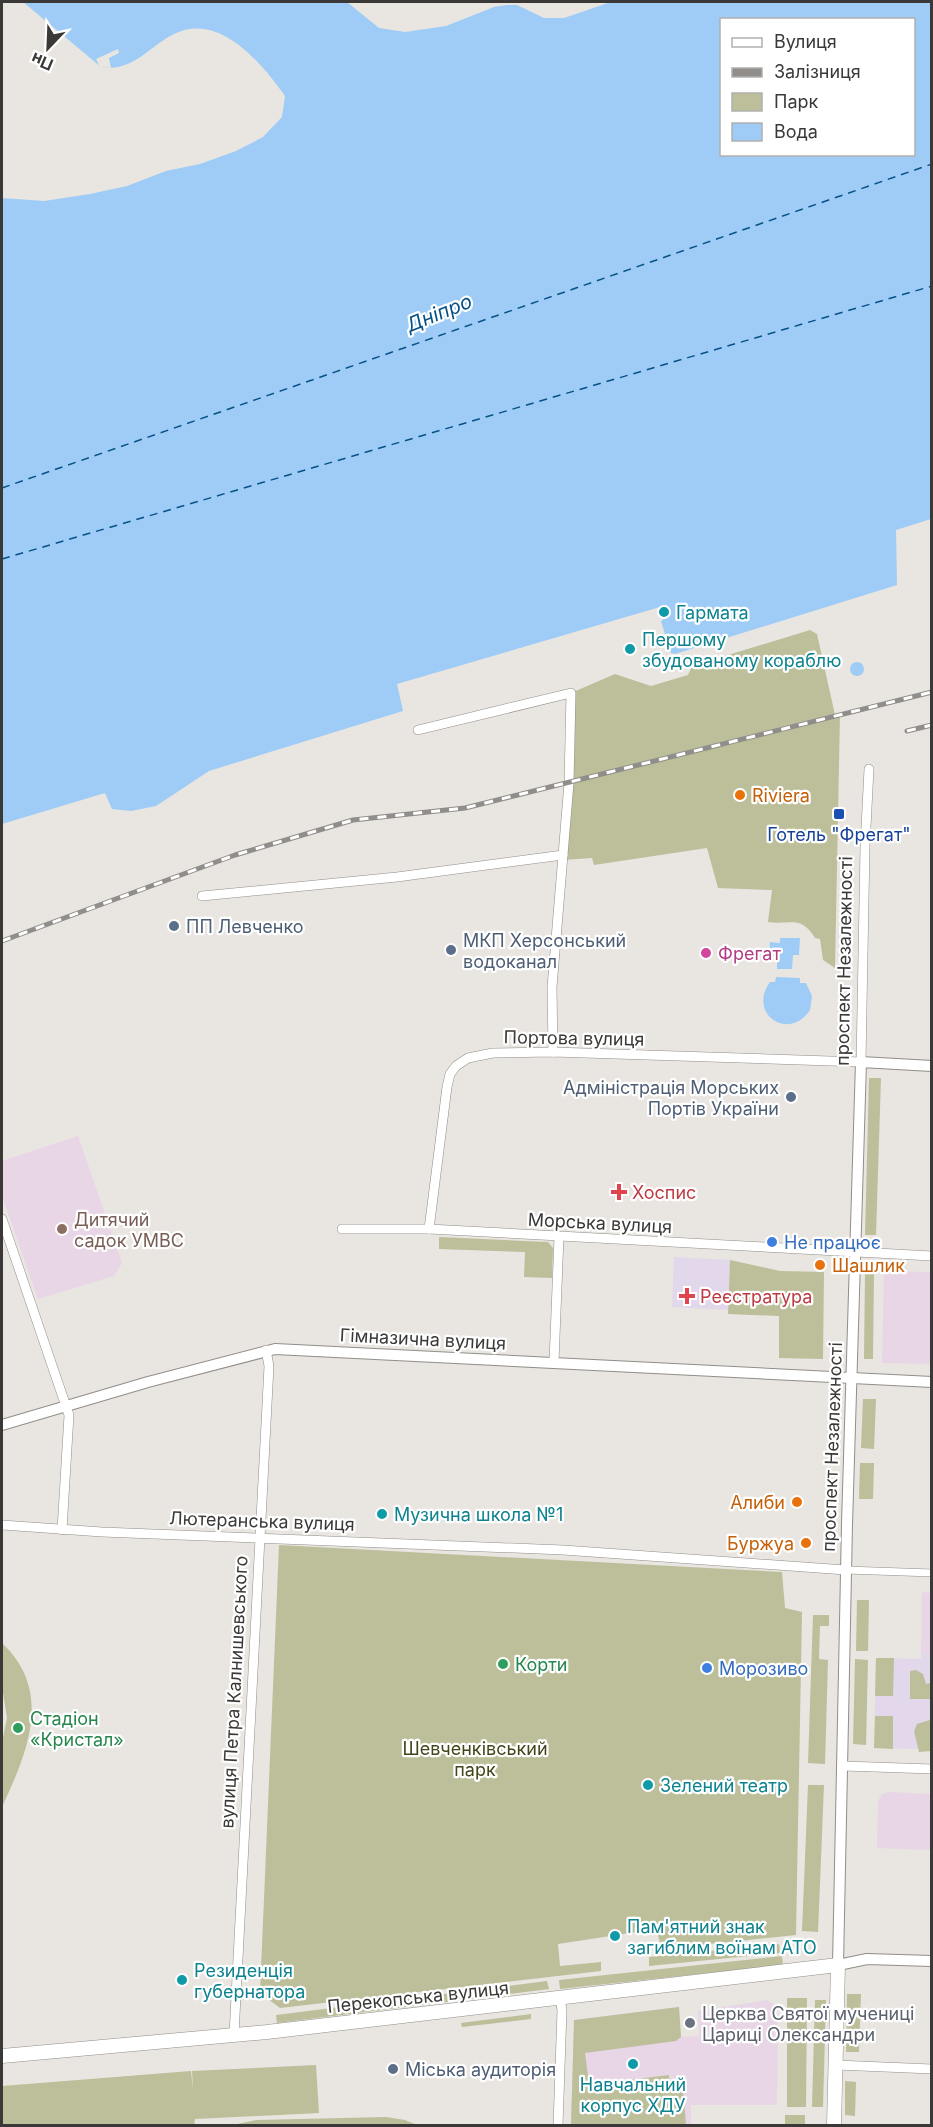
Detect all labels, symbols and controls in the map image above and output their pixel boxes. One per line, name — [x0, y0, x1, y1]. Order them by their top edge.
north arrow — [18, 18, 78, 78]
legend — [720, 18, 915, 156]
text: Вулиця — [774, 31, 837, 52]
text: Пн — [28, 48, 56, 75]
text: Залізниця — [774, 61, 861, 82]
text: Парк — [774, 91, 819, 112]
text: Вода — [774, 121, 818, 142]
water label: Дніпро — [402, 289, 476, 337]
place label: Гармата — [676, 602, 749, 623]
marker: Гармата — [657, 605, 671, 619]
place label: Першому збудованому кораблю — [642, 629, 841, 671]
marker: Першому збудованому кораблю — [623, 642, 637, 656]
place label: Riviera — [752, 785, 810, 806]
marker: Riviera — [733, 788, 747, 802]
marker: Готель "Фрегат" — [832, 807, 846, 821]
place label: Готель "Фрегат" — [767, 824, 911, 845]
street label: проспект Незалежності — [832, 856, 856, 1066]
place label: ПП Левченко — [186, 916, 304, 937]
marker: ПП Левченко — [167, 919, 181, 933]
place label: МКП Херсонський водоканал — [463, 930, 626, 972]
marker: МКП Херсонський водоканал — [444, 943, 458, 957]
place label: Фрегат — [718, 943, 781, 964]
marker: Фрегат — [699, 946, 713, 960]
street label: Портова вулиця — [504, 1026, 644, 1050]
place label: Адміністрація Морських Портів України — [563, 1077, 779, 1119]
marker: Адміністрація Морських Портів України — [784, 1090, 798, 1104]
place label: Хоспис — [632, 1182, 696, 1203]
marker: Хоспис — [610, 1183, 628, 1201]
place label: Дитячий садок УМВС — [74, 1209, 184, 1251]
street label: Морська вулиця — [527, 1209, 673, 1237]
marker: Дитячий садок УМВС — [55, 1222, 69, 1236]
place label: Не працює — [784, 1232, 881, 1253]
marker: Не працює — [765, 1235, 779, 1249]
place label: Шашлик — [832, 1255, 905, 1276]
marker: Шашлик — [813, 1258, 827, 1272]
place label: Реєстратура — [700, 1286, 812, 1307]
marker: Реєстратура — [678, 1287, 696, 1305]
street label: Гімназична вулиця — [339, 1324, 507, 1354]
street label: проспект Незалежності — [818, 1342, 846, 1552]
place label: Алиби — [730, 1492, 785, 1513]
marker: Алиби — [790, 1495, 804, 1509]
place label: Музична школа №1 — [394, 1504, 563, 1525]
street label: Лютеранська вулиця — [169, 1507, 355, 1535]
marker: Музична школа №1 — [375, 1507, 389, 1521]
place label: Буржуа — [727, 1533, 794, 1554]
marker: Буржуа — [799, 1536, 813, 1550]
street label: вулиця Петра Калнишевського — [216, 1555, 252, 1829]
place label: Корти — [515, 1654, 568, 1675]
marker: Корти — [496, 1657, 510, 1671]
place label: Морозиво — [719, 1658, 808, 1679]
marker: Морозиво — [700, 1661, 714, 1675]
place label: Стадіон «Кристал» — [30, 1708, 124, 1750]
marker: Стадіон «Кристал» — [11, 1721, 25, 1735]
park label: Шевченківський парк — [402, 1738, 548, 1780]
place label: Зелений театр — [660, 1775, 788, 1796]
marker: Зелений театр — [641, 1778, 655, 1792]
place label: Пам'ятний знак загиблим воїнам АТО — [627, 1916, 817, 1958]
marker: Пам'ятний знак загиблим воїнам АТО — [608, 1929, 622, 1943]
place label: Резиденція губернатора — [194, 1960, 305, 2002]
marker: Резиденція губернатора — [175, 1973, 189, 1987]
street label: Перекопська вулиця — [326, 1977, 510, 2017]
place label: Церква Святої мучениці Цариці Олександри — [702, 2003, 914, 2045]
marker: Церква Святої мучениці Цариці Олександри — [683, 2016, 697, 2030]
marker: Навчальний корпус ХДУ — [626, 2057, 640, 2071]
place label: Міська аудиторія — [405, 2059, 556, 2080]
marker: Міська аудиторія — [386, 2062, 400, 2076]
place label: Навчальний корпус ХДУ — [580, 2074, 686, 2116]

